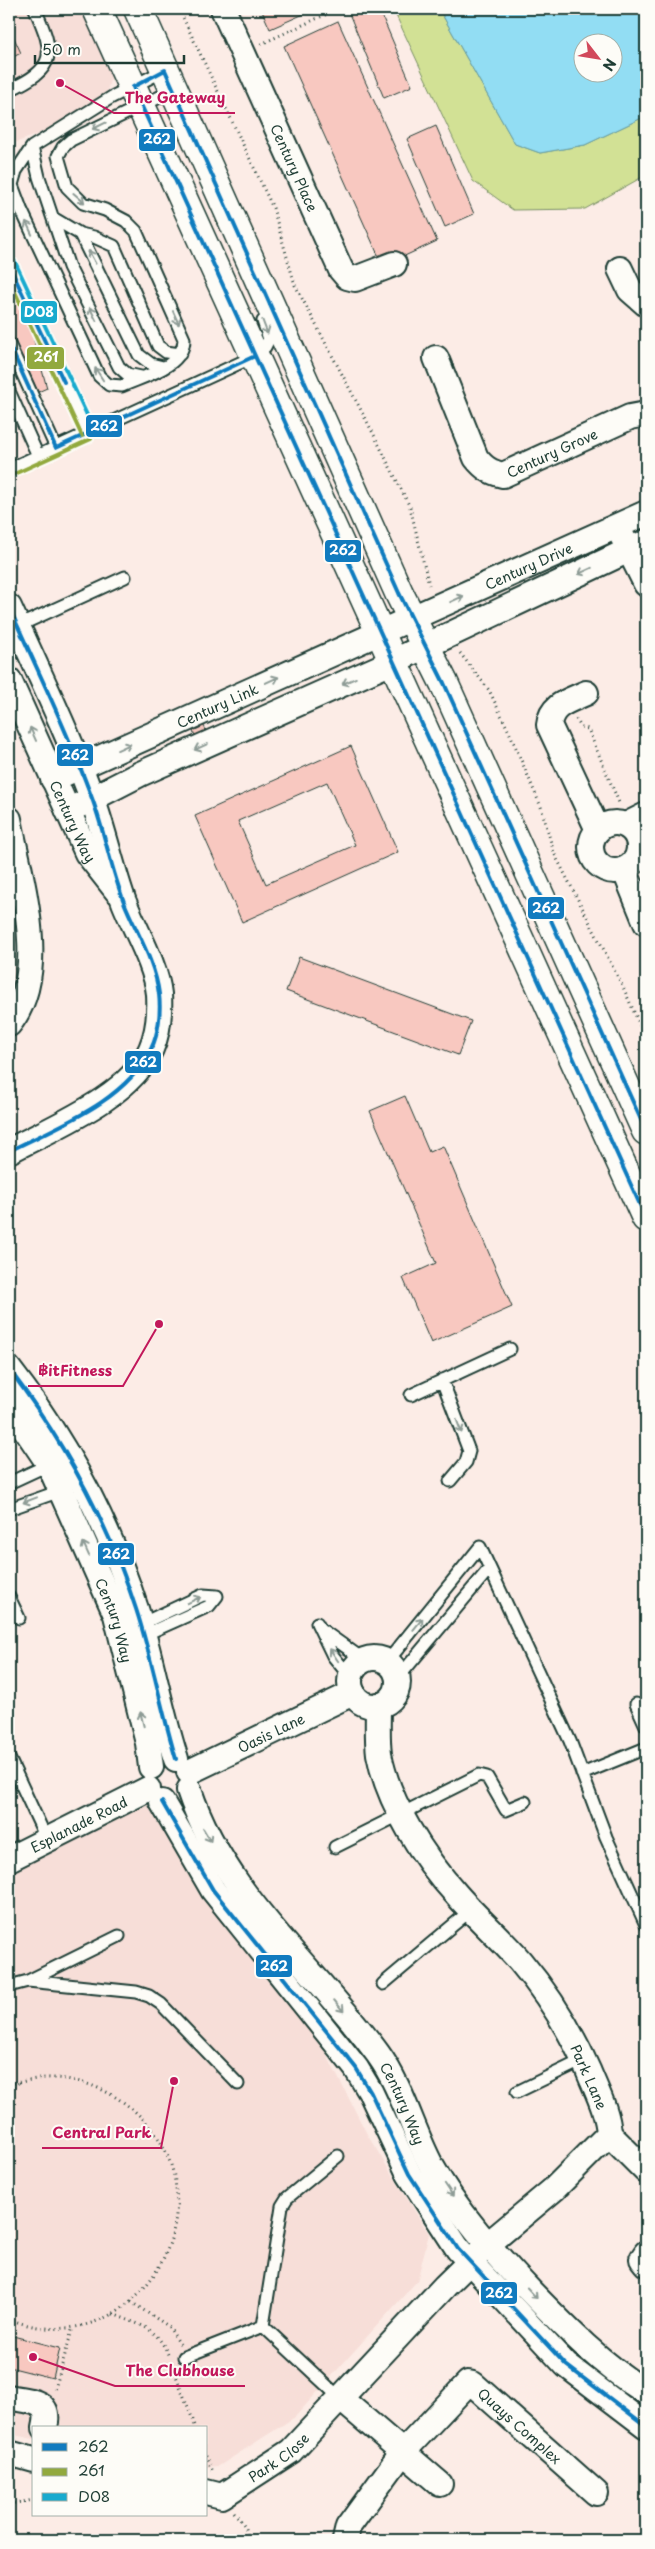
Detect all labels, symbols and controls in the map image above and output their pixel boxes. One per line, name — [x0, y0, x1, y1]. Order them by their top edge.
scale bar — [35, 32, 184, 64]
north arrow — [572, 32, 622, 82]
text: 50 m — [42, 37, 81, 60]
text: N — [598, 55, 621, 75]
callout: The Gateway — [114, 83, 235, 113]
text: The Gateway — [125, 85, 225, 108]
street label: Century Place — [266, 120, 324, 215]
one-way arrow — [92, 122, 107, 132]
line badge: 262 — [138, 128, 176, 152]
text: 262 — [143, 128, 171, 149]
one-way arrow — [73, 193, 86, 204]
one-way arrow — [24, 221, 34, 236]
one-way arrow — [87, 250, 96, 265]
line badge: D08 — [20, 300, 58, 324]
text: D08 — [24, 301, 54, 322]
one-way arrow — [88, 307, 97, 322]
one-way arrow — [171, 310, 181, 325]
one-way arrow — [261, 319, 271, 334]
line badge: 261 — [26, 346, 65, 370]
text: 261 — [34, 346, 59, 367]
one-way arrow — [94, 367, 105, 381]
line badge: 262 — [85, 414, 123, 438]
text: 262 — [90, 415, 118, 436]
street label: Century Grove — [503, 423, 601, 483]
street label: Century Drive — [481, 537, 576, 595]
line badge: 262 — [324, 539, 362, 563]
text: 262 — [329, 539, 357, 560]
one-way arrow — [578, 566, 593, 576]
one-way arrow — [449, 593, 464, 603]
one-way arrow — [264, 675, 279, 685]
one-way arrow — [342, 677, 357, 686]
street label: Century Link — [173, 678, 262, 733]
one-way arrow — [28, 727, 38, 742]
one-way arrow — [116, 742, 131, 752]
one-way arrow — [194, 742, 209, 752]
line badge: 262 — [56, 743, 94, 767]
text: 262 — [61, 744, 89, 765]
street label: Century Way — [45, 777, 101, 867]
line badge: 262 — [527, 896, 565, 920]
text: 262 — [532, 897, 560, 918]
line badge: 262 — [124, 1050, 162, 1074]
text: 262 — [129, 1051, 157, 1072]
callout: ₿itFitness — [28, 1356, 123, 1386]
text: ₿itFitness — [38, 1358, 112, 1381]
one-way arrow — [455, 1418, 464, 1433]
one-way arrow — [22, 1497, 37, 1506]
one-way arrow — [80, 1542, 90, 1557]
line badge: 262 — [97, 1542, 135, 1566]
text: 262 — [102, 1543, 130, 1564]
street label: Century Way — [90, 1574, 138, 1665]
one-way arrow — [186, 1595, 201, 1604]
one-way arrow — [412, 1618, 423, 1631]
one-way arrow — [329, 1649, 339, 1663]
street label: Oasis Lane — [234, 1707, 308, 1758]
one-way arrow — [137, 1712, 146, 1728]
street label: Esplanade Road — [26, 1791, 131, 1857]
one-way arrow — [203, 1827, 213, 1841]
line badge: 262 — [255, 1954, 293, 1978]
text: 262 — [260, 1955, 288, 1976]
one-way arrow — [333, 2000, 344, 2013]
street label: Park Lane — [565, 2041, 613, 2113]
street label: Century Way — [375, 2058, 430, 2148]
callout: Central Park — [42, 2118, 161, 2148]
text: Central Park — [52, 2120, 152, 2143]
one-way arrow — [443, 2183, 454, 2197]
line badge: 262 — [480, 2281, 518, 2305]
text: 262 — [485, 2282, 513, 2303]
one-way arrow — [526, 2287, 538, 2300]
callout: The Clubhouse — [115, 2356, 245, 2386]
text: The Clubhouse — [125, 2358, 235, 2381]
street label: Quays Complex — [473, 2383, 567, 2469]
legend — [32, 2426, 208, 2516]
street label: Park Close — [244, 2428, 314, 2487]
text: 262 — [78, 2434, 109, 2457]
text: 261 — [78, 2458, 105, 2481]
text: D08 — [78, 2484, 110, 2507]

